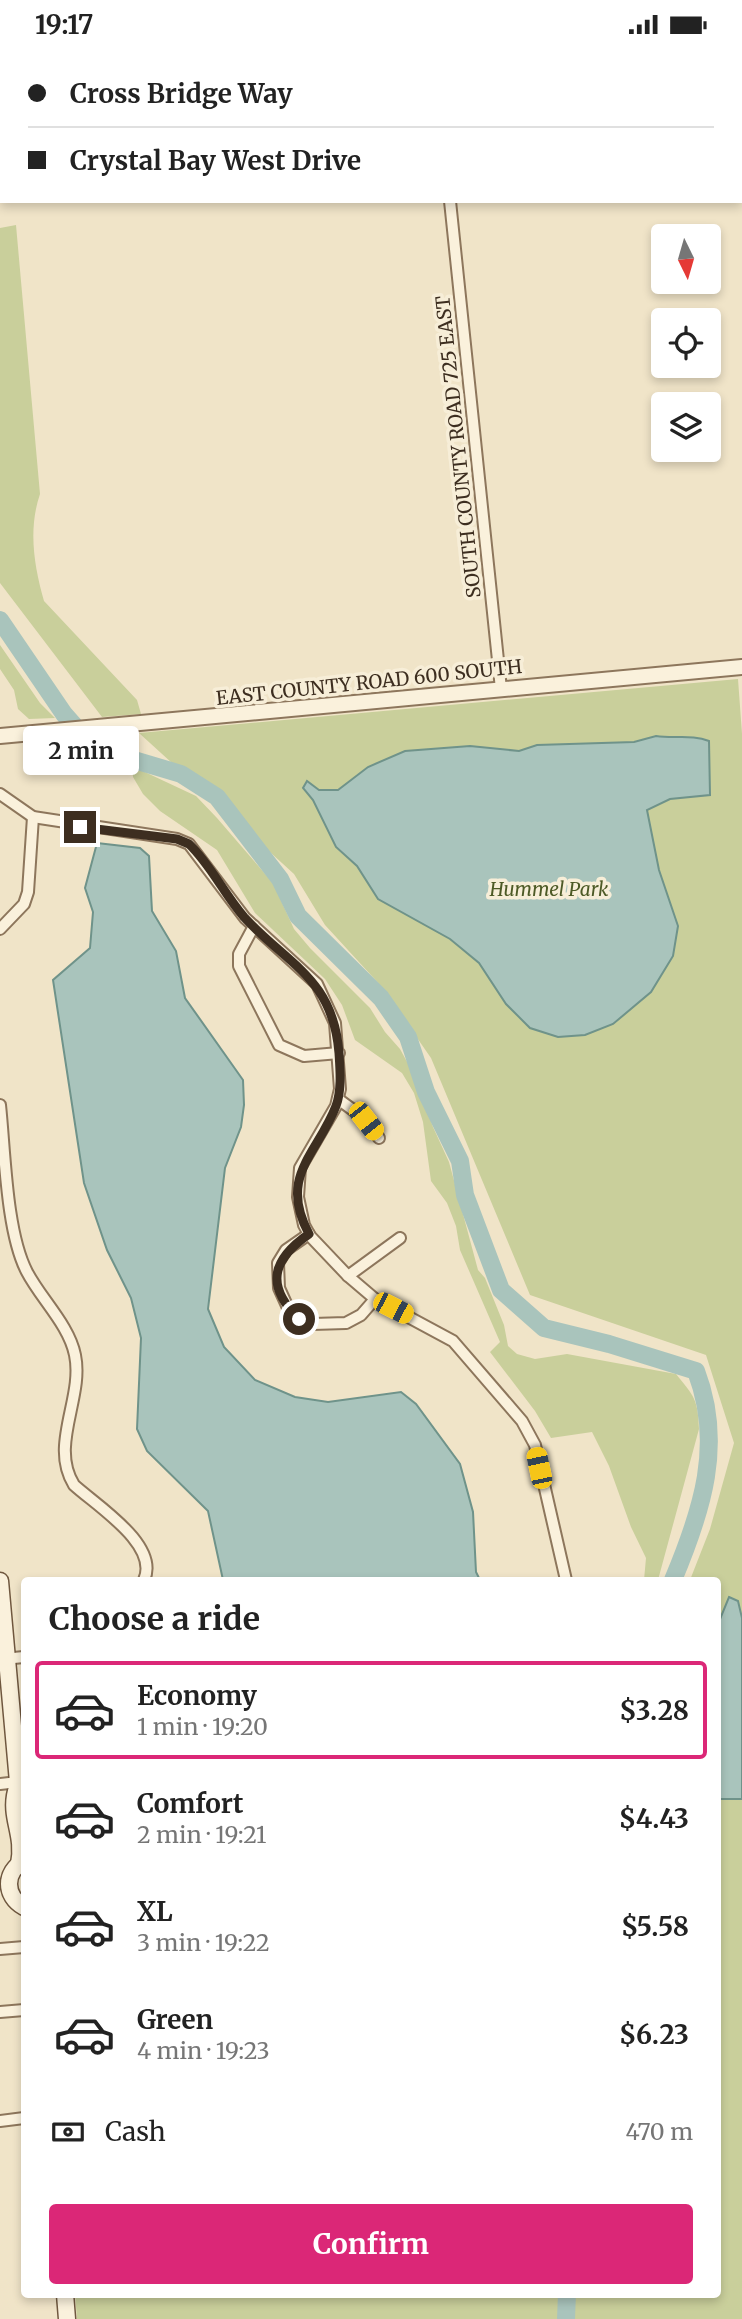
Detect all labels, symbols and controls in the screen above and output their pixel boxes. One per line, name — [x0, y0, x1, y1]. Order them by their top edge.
text: 19:17 — [35, 8, 93, 41]
text: Cross Bridge Way — [70, 77, 293, 110]
text: Crystal Bay West Drive — [70, 144, 361, 177]
north arrow — [651, 224, 721, 294]
map controls — [651, 224, 721, 462]
street label: SOUTH COUNTY ROAD 725 EAST — [430, 295, 486, 599]
button: locate — [651, 308, 721, 378]
button: layers — [651, 392, 721, 462]
street label: EAST COUNTY ROAD 600 SOUTH — [215, 654, 523, 710]
callout: 2 min — [22, 725, 138, 775]
text: 2 min — [48, 736, 114, 765]
route end — [64, 811, 96, 843]
park label: Hummel Park — [489, 877, 609, 901]
car — [345, 1098, 388, 1144]
car — [370, 1289, 417, 1327]
route start — [283, 1303, 315, 1335]
car — [525, 1445, 554, 1491]
text: Choose a ride — [49, 1599, 260, 1639]
icon: car — [53, 1679, 116, 1742]
text: Economy — [137, 1679, 257, 1712]
text: $3.28 — [619, 1694, 689, 1727]
text: 1 min · 19:20 — [137, 1712, 268, 1741]
icon: car — [53, 1787, 116, 1850]
text: Comfort — [137, 1787, 243, 1820]
text: $4.43 — [619, 1802, 689, 1835]
text: 2 min · 19:21 — [137, 1820, 266, 1849]
icon: car — [53, 1895, 116, 1958]
text: XL — [137, 1895, 173, 1928]
text: $5.58 — [621, 1910, 689, 1943]
text: 3 min · 19:22 — [137, 1928, 270, 1957]
icon: car — [53, 2003, 116, 2066]
text: Green — [137, 2003, 213, 2036]
text: $6.23 — [619, 2018, 689, 2051]
text: 4 min · 19:23 — [137, 2036, 270, 2065]
icon: cash — [49, 2113, 87, 2151]
text: Cash — [105, 2115, 166, 2148]
text: 470 m — [626, 2117, 693, 2146]
button: Confirm — [49, 2204, 693, 2284]

